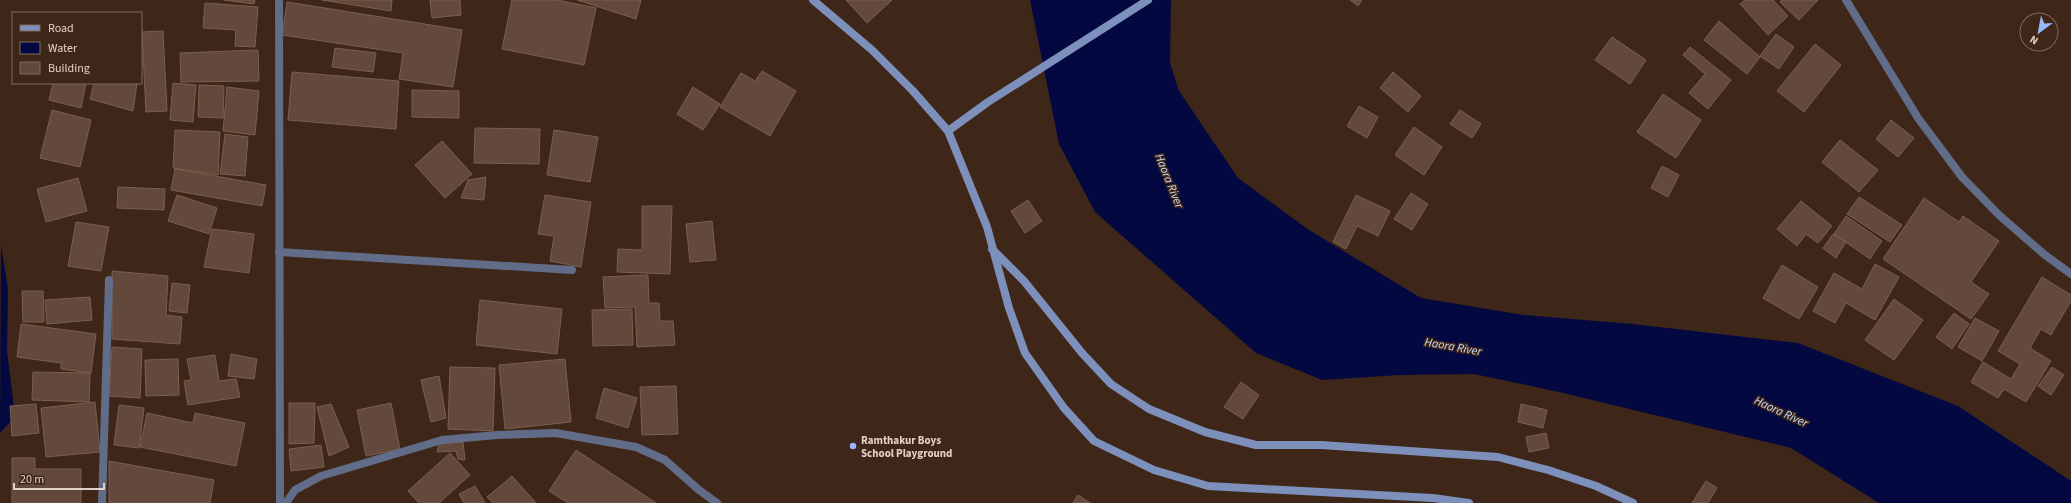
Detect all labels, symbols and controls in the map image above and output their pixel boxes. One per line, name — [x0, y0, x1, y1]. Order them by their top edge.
legend — [12, 12, 142, 84]
north arrow — [2019, 12, 2059, 52]
text: Road — [48, 20, 74, 37]
text: N — [2027, 32, 2041, 48]
text: Water — [48, 40, 78, 57]
text: Building — [48, 60, 90, 77]
water label: Haora River — [1150, 151, 1188, 212]
water label: Haora River — [1423, 334, 1484, 361]
water label: Haora River — [1751, 392, 1812, 432]
place label: Ramthakur Boys School Playground — [861, 433, 952, 461]
marker: Ramthakur Boys School Playground — [848, 441, 858, 451]
scale bar — [14, 465, 104, 491]
text: 20 m — [20, 471, 44, 488]

